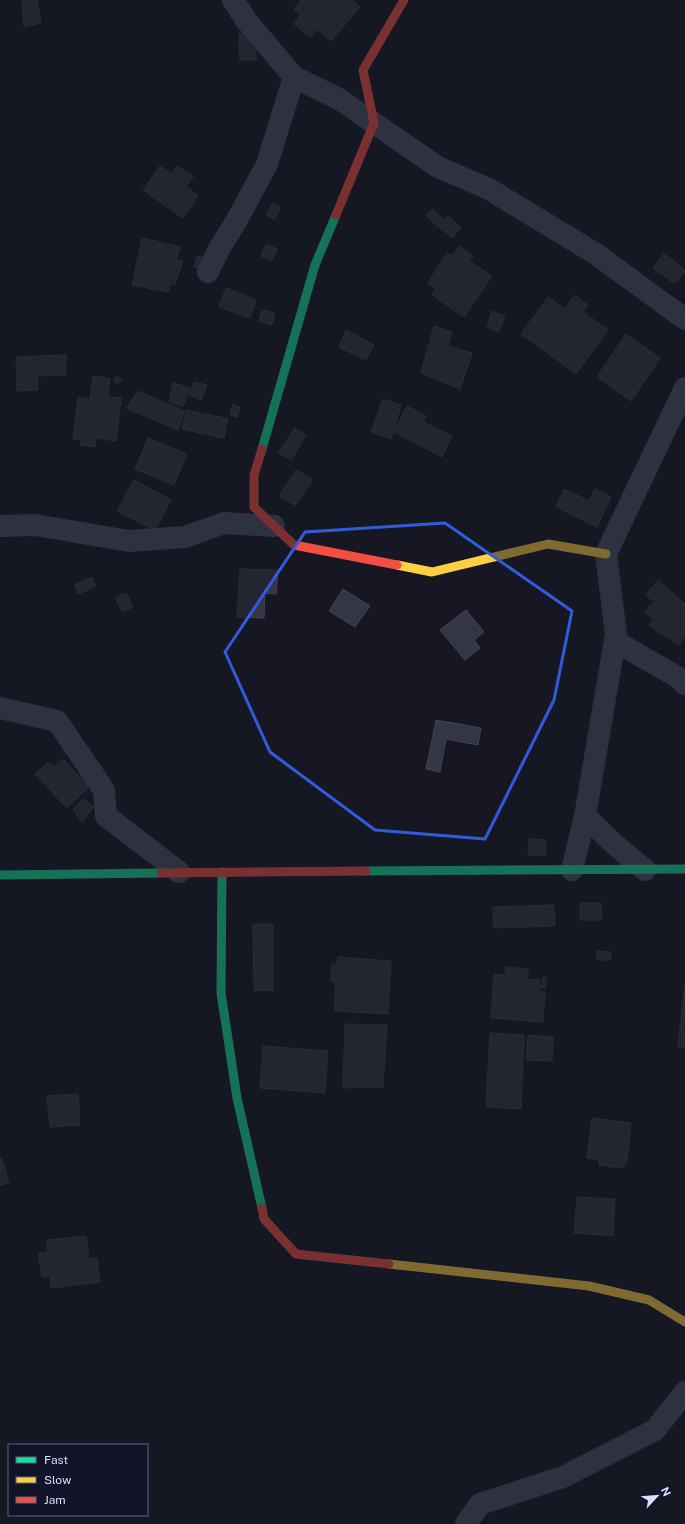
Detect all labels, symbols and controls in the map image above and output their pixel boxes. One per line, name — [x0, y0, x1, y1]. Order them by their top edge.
legend — [8, 1444, 148, 1516]
text: Fast — [44, 1453, 69, 1467]
text: Slow — [44, 1473, 72, 1487]
north arrow — [637, 1476, 677, 1516]
text: N — [659, 1485, 673, 1498]
text: Jam — [44, 1493, 66, 1507]

